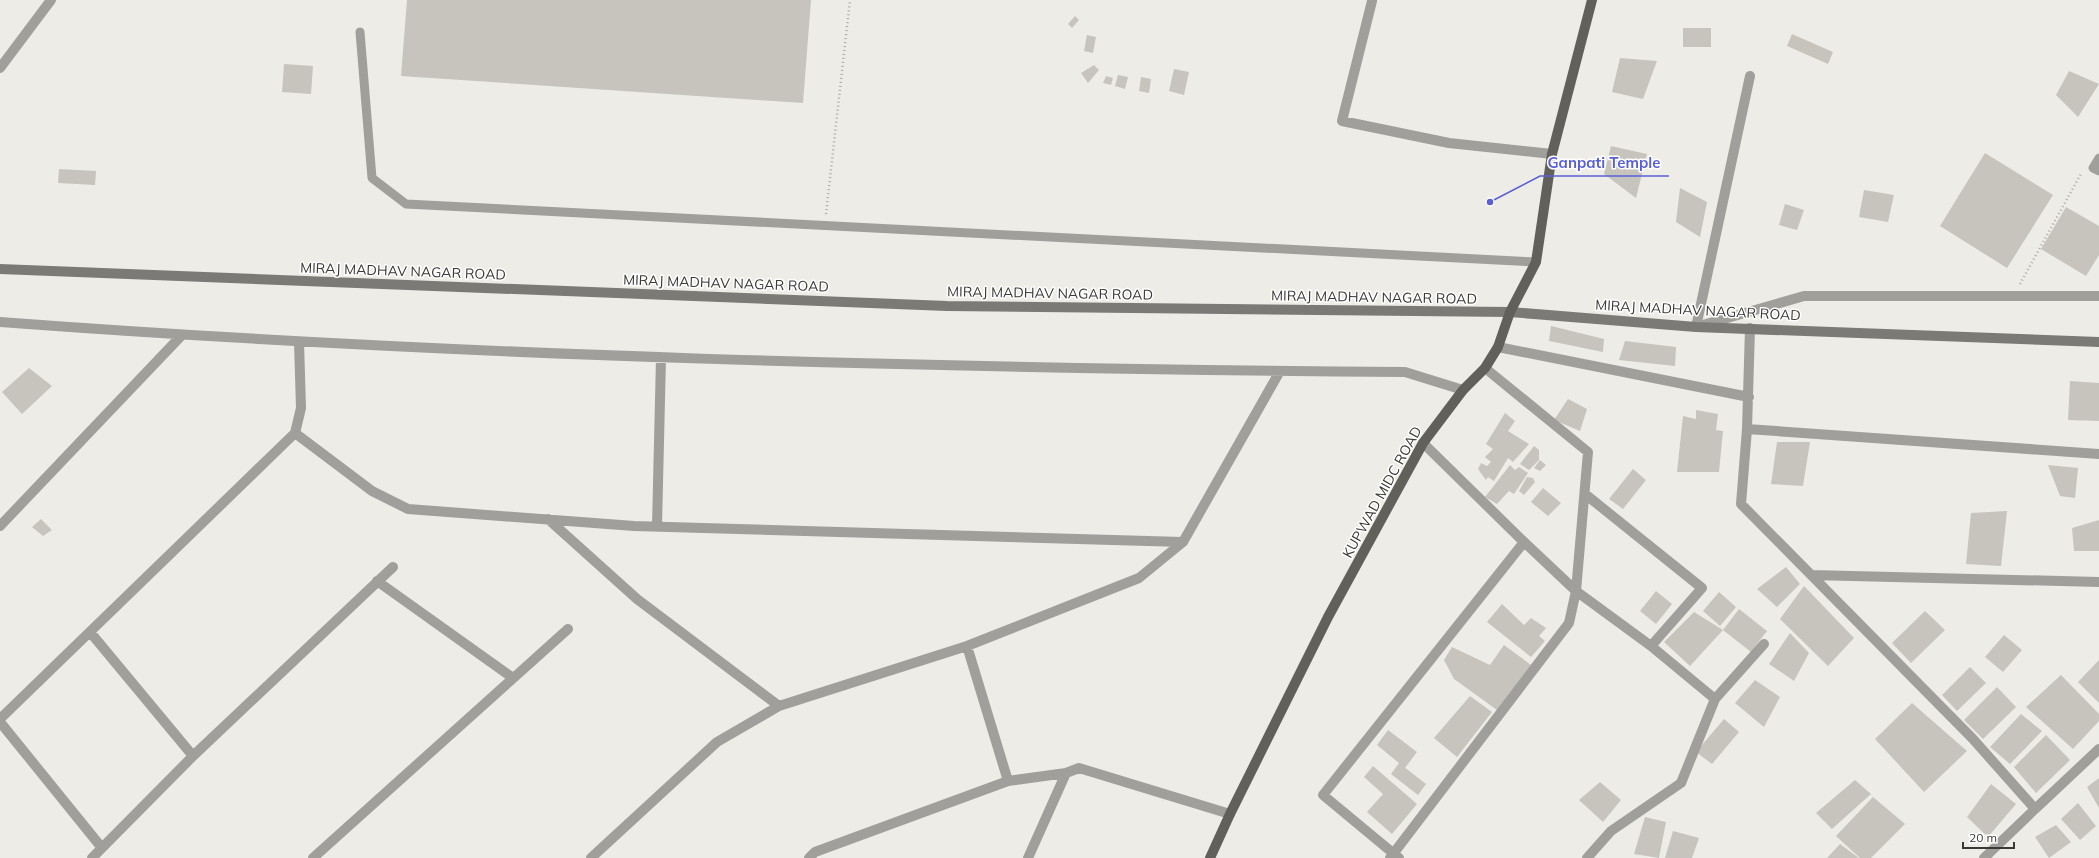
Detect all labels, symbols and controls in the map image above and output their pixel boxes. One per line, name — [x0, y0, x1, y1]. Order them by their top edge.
callout: Ganpati Temple — [1540, 149, 1669, 176]
text: Ganpati Temple — [1547, 153, 1661, 172]
street label: MIRAJ MADHAV NAGAR ROAD — [300, 258, 506, 284]
street label: MIRAJ MADHAV NAGAR ROAD — [623, 270, 829, 296]
street label: MIRAJ MADHAV NAGAR ROAD — [947, 282, 1153, 304]
street label: MIRAJ MADHAV NAGAR ROAD — [1271, 286, 1477, 308]
street label: MIRAJ MADHAV NAGAR ROAD — [1595, 296, 1801, 324]
street label: KUPWAD MIDC ROAD — [1338, 423, 1426, 561]
scale bar — [1963, 824, 2014, 850]
text: 20 m — [1969, 830, 1997, 845]

